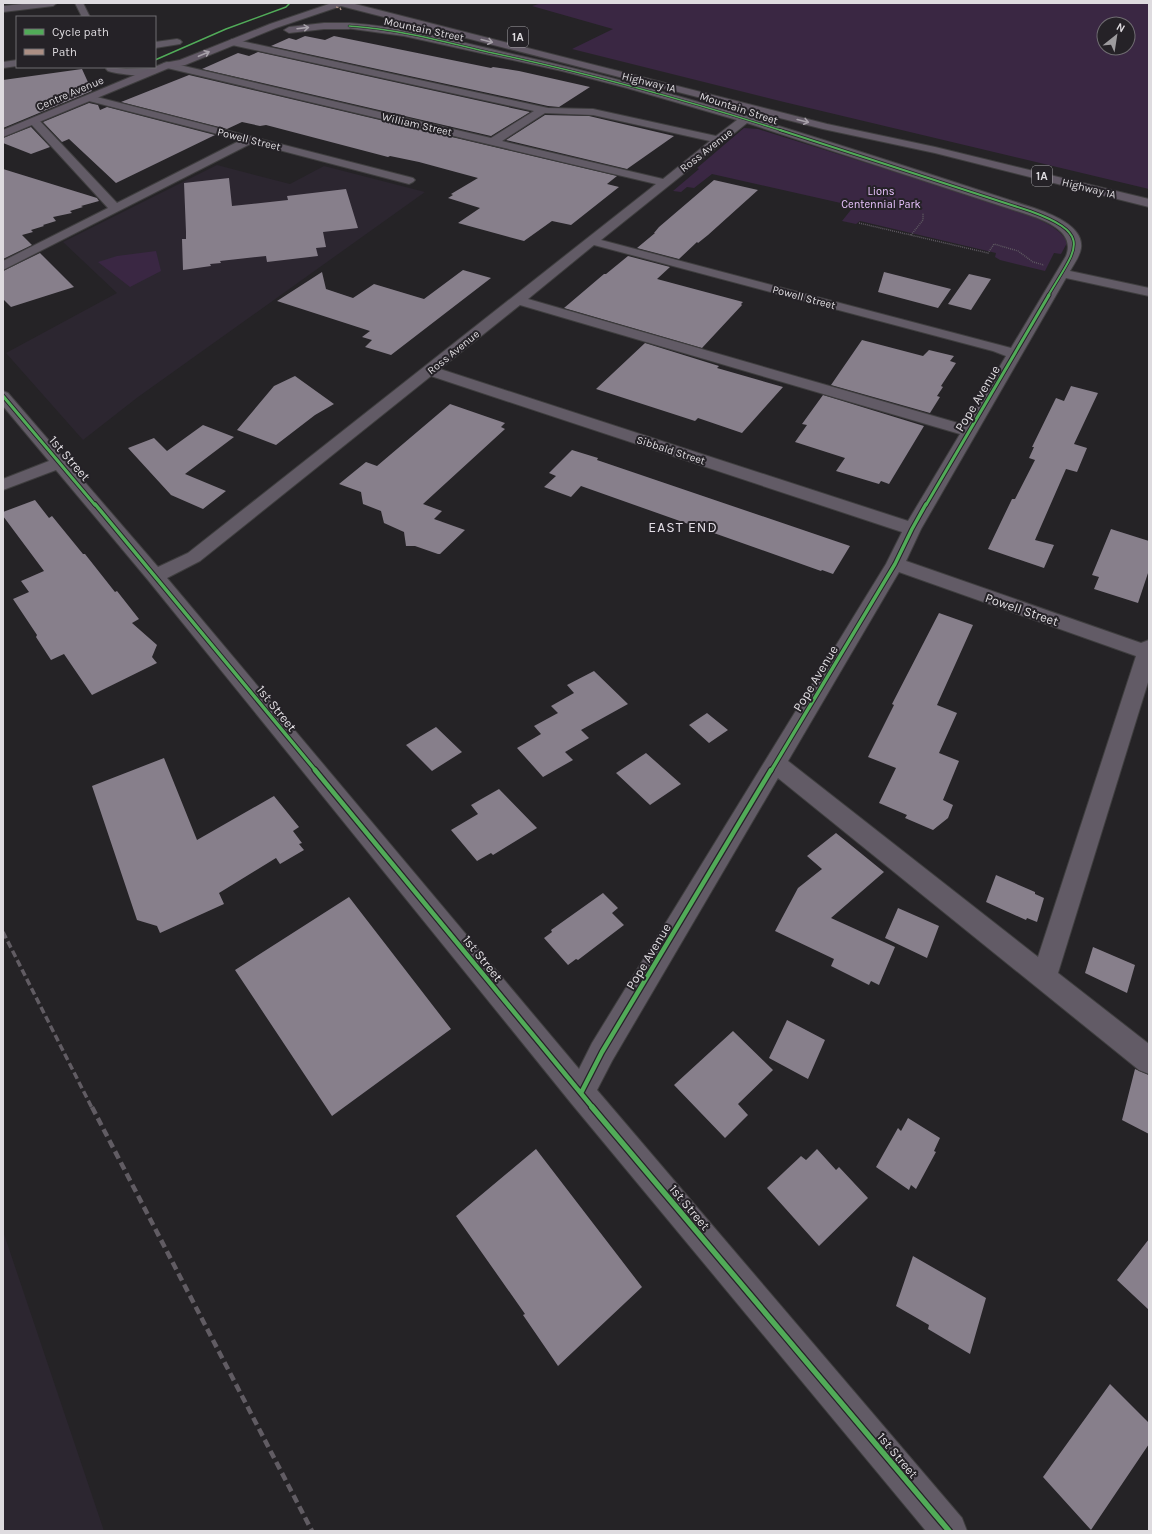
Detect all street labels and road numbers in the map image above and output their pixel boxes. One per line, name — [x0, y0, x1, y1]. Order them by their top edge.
street label: Mountain Street — [383, 15, 465, 44]
road number: 1A — [508, 27, 528, 47]
street label: Highway 1A — [621, 70, 678, 96]
street label: Centre Avenue — [35, 73, 106, 113]
street label: Mountain Street — [698, 90, 780, 127]
street label: William Street — [380, 110, 453, 139]
street label: Powell Street — [216, 125, 282, 154]
street label: Ross Avenue — [677, 126, 735, 175]
road number: 1A — [1032, 166, 1052, 186]
street label: Highway 1A — [1061, 176, 1118, 202]
street label: Powell Street — [771, 283, 837, 312]
street label: Ross Avenue — [425, 327, 482, 377]
street label: Pope Avenue — [952, 362, 1003, 434]
street label: 1st Street — [46, 433, 93, 484]
street label: Sibbald Street — [635, 433, 707, 468]
street label: Powell Street — [983, 590, 1061, 629]
street label: Pope Avenue — [790, 642, 841, 714]
street label: 1st Street — [254, 682, 300, 734]
street label: Pope Avenue — [623, 920, 674, 992]
street label: 1st Street — [460, 932, 506, 984]
street label: 1st Street — [666, 1182, 713, 1233]
street label: 1st Street — [874, 1430, 921, 1481]

